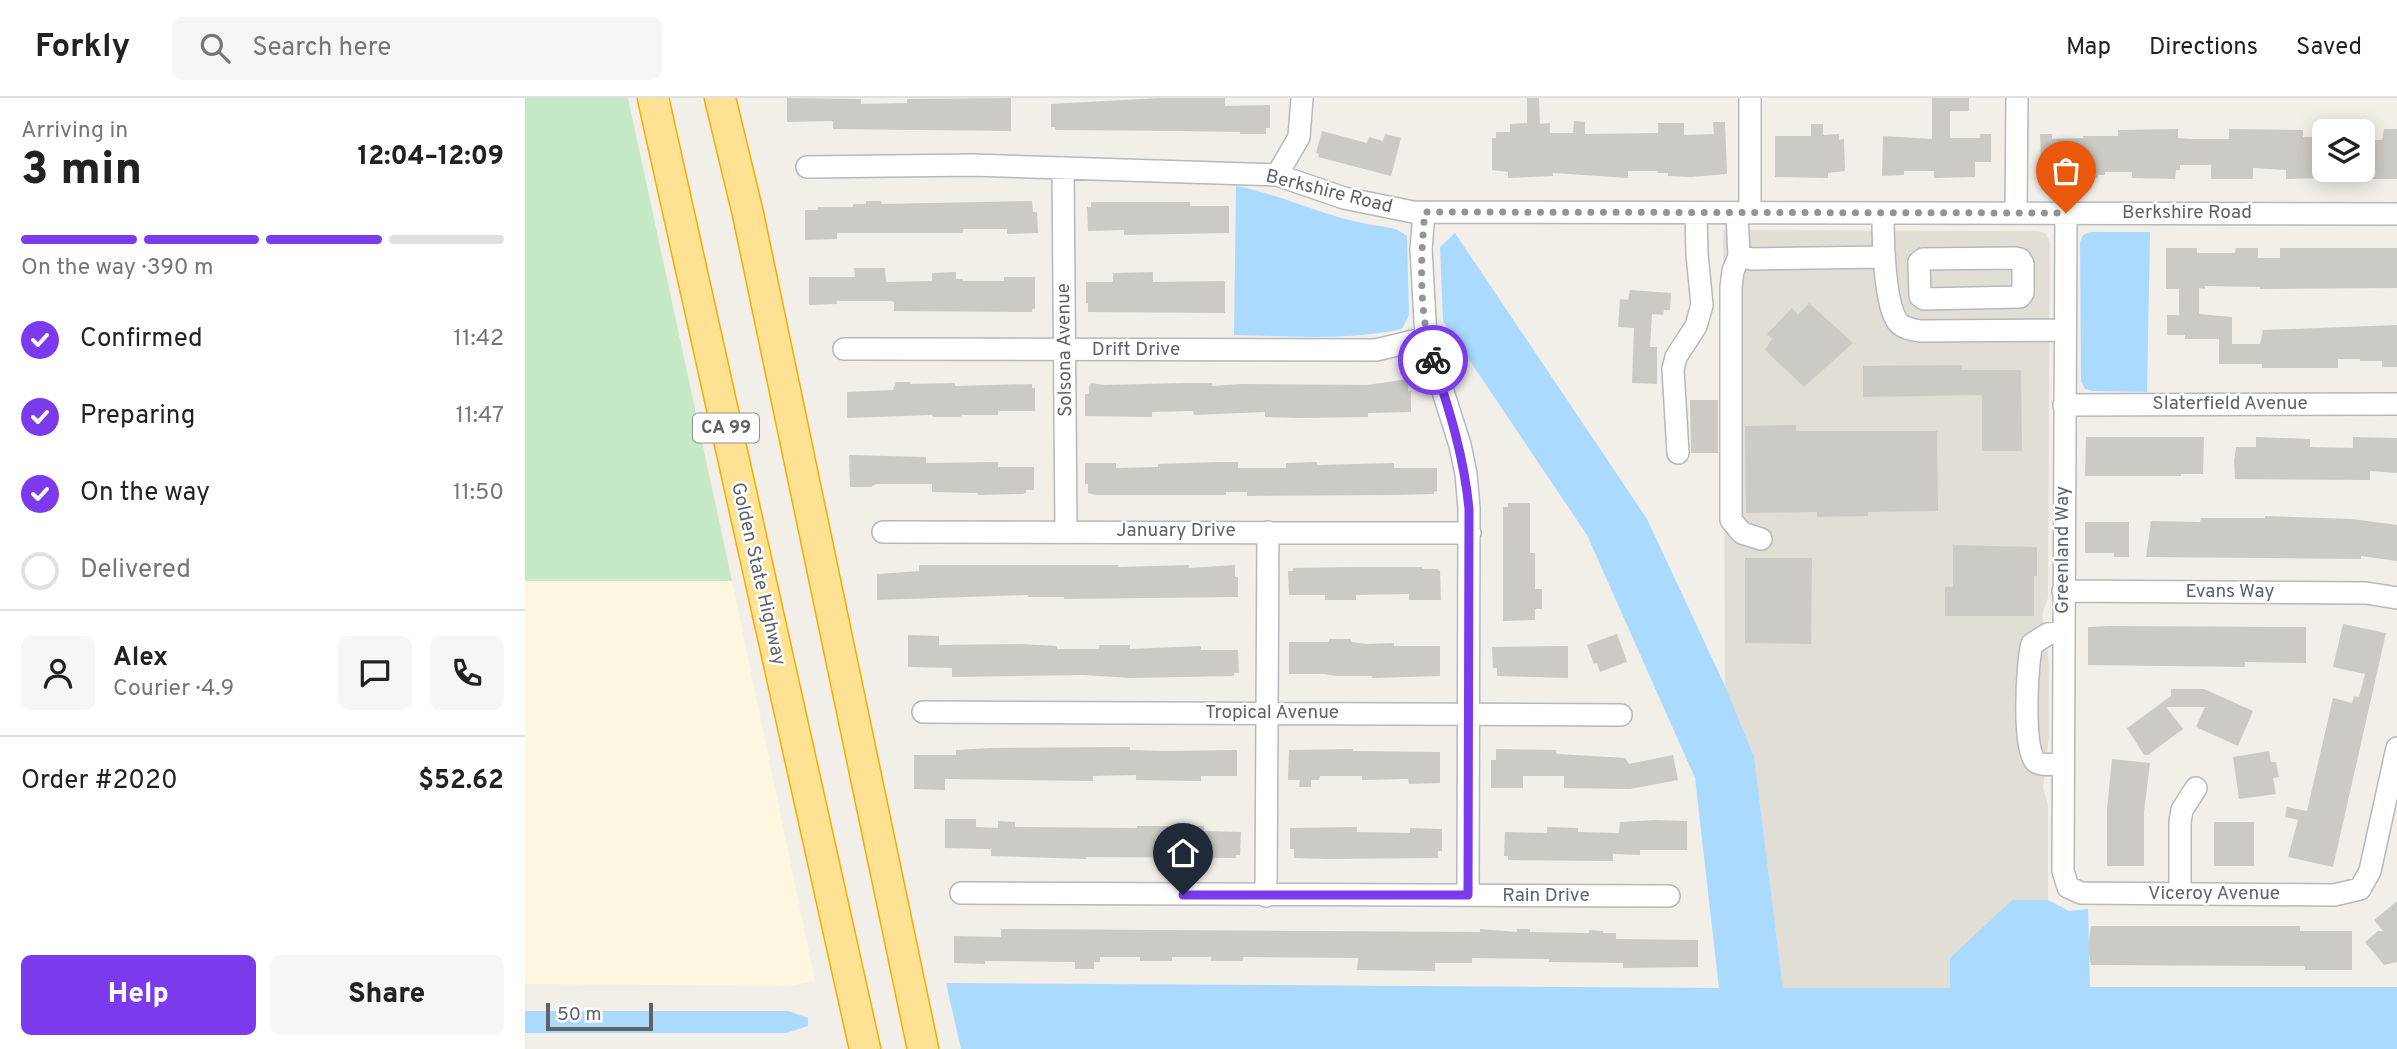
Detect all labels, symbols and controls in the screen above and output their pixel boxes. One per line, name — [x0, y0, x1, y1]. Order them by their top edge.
search box — [172, 17, 662, 80]
text: Forkly — [35, 27, 130, 69]
icon: search — [196, 29, 234, 67]
text: Search here — [252, 32, 391, 65]
text: Map — [2066, 33, 2111, 63]
text: Directions — [2149, 33, 2258, 63]
text: Saved — [2296, 33, 2362, 63]
text: Arriving in — [21, 117, 128, 146]
map controls — [2312, 119, 2375, 182]
button: layers — [2312, 119, 2375, 182]
text: 12:04–12:09 — [358, 141, 504, 174]
pin — [2036, 141, 2096, 213]
text: 3 min — [21, 142, 142, 201]
icon: bag — [2047, 152, 2085, 190]
street label: Berkshire Road — [1263, 165, 1395, 219]
street label: Berkshire Road — [2122, 201, 2252, 225]
text: On the way · 390 m — [21, 254, 213, 283]
street label: Solsona Avenue — [1052, 283, 1078, 417]
icon: check — [21, 321, 59, 359]
text: Confirmed — [80, 323, 203, 356]
text: 11:42 — [453, 325, 504, 354]
courier — [1398, 325, 1468, 395]
street label: Drift Drive — [1092, 338, 1180, 362]
icon: bike — [1414, 341, 1452, 379]
street label: Slaterfield Avenue — [2152, 392, 2308, 416]
icon: check — [21, 398, 59, 436]
text: Preparing — [80, 400, 195, 433]
text: 11:47 — [456, 402, 504, 431]
road number: CA 99 — [693, 414, 759, 442]
icon: check — [21, 475, 59, 513]
text: On the way — [80, 477, 210, 510]
text: 11:50 — [453, 479, 504, 508]
street label: Golden State Highway — [725, 480, 791, 668]
street label: Greenland Way — [2051, 486, 2075, 614]
street label: January Drive — [1116, 519, 1236, 543]
text: Delivered — [80, 554, 191, 587]
street label: Evans Way — [2185, 580, 2275, 604]
button: person — [21, 636, 95, 710]
button: chat — [338, 636, 412, 710]
button: phone — [430, 636, 504, 710]
text: Alex — [113, 642, 168, 675]
text: Courier · 4.9 — [113, 675, 234, 704]
street label: Tropical Avenue — [1205, 701, 1339, 725]
text: Order #2020 — [21, 765, 178, 798]
text: $52.62 — [418, 765, 504, 798]
pin — [1153, 823, 1213, 895]
icon: home — [1164, 834, 1202, 872]
street label: Viceroy Avenue — [2148, 882, 2280, 906]
street label: Rain Drive — [1502, 884, 1590, 908]
button: Help — [21, 955, 256, 1035]
button: Share — [270, 955, 504, 1035]
scale bar — [546, 1000, 653, 1032]
text: 50 m — [557, 1003, 602, 1027]

